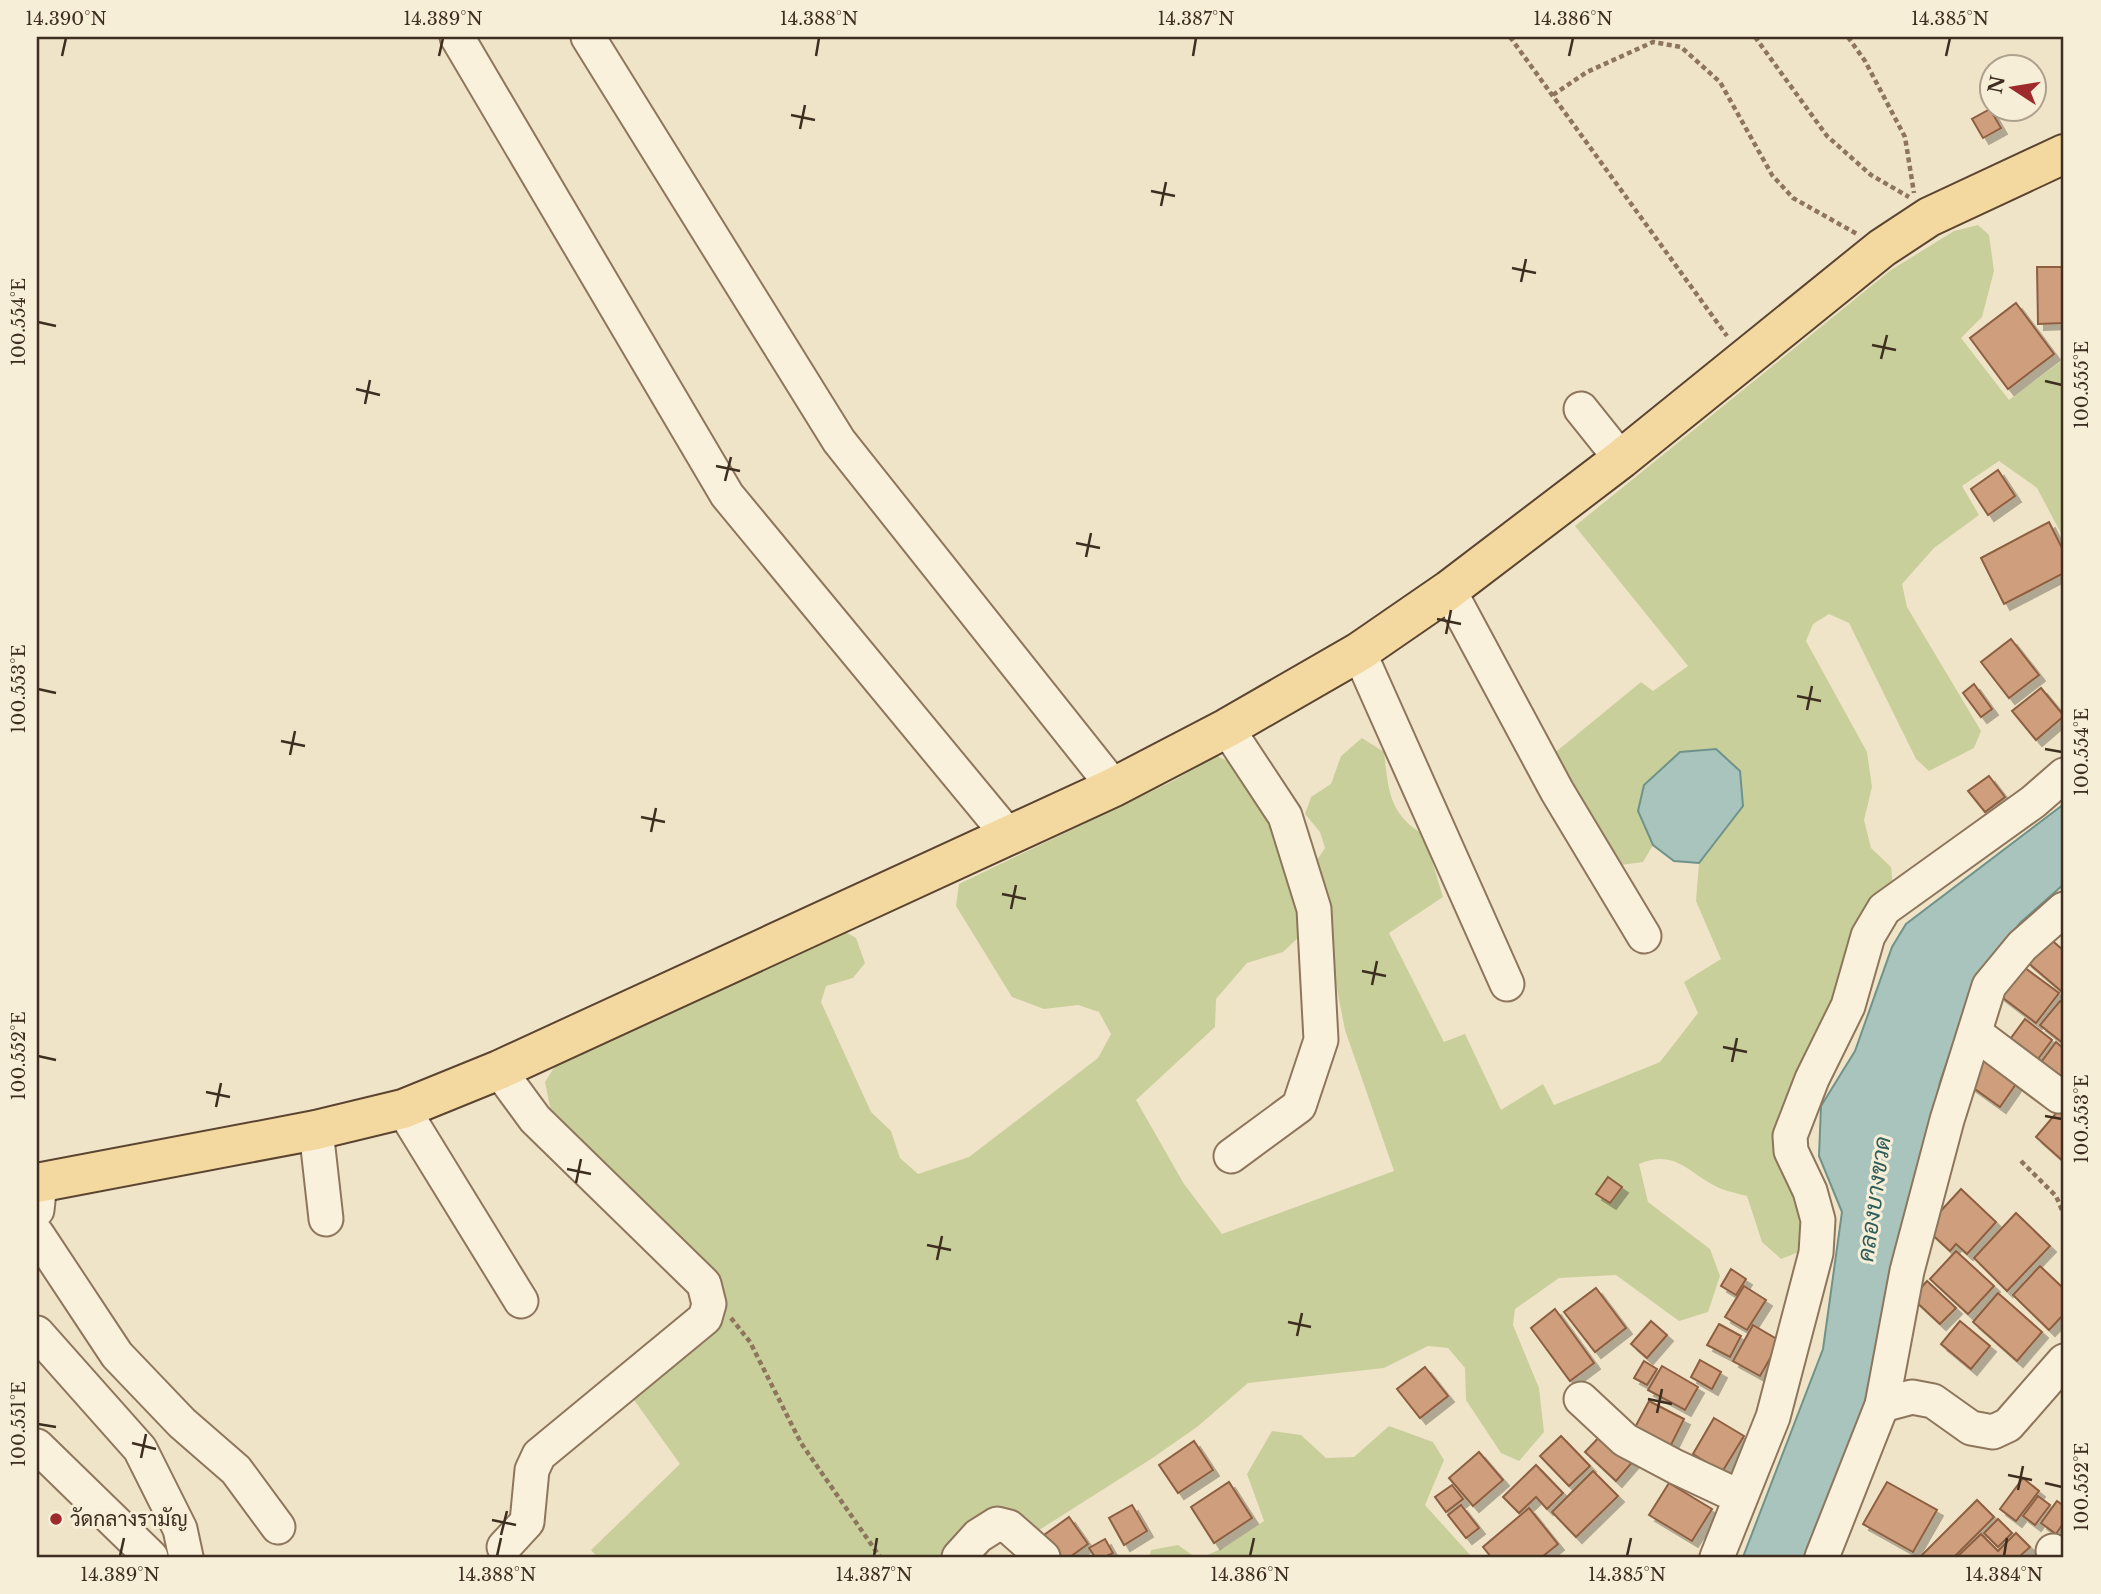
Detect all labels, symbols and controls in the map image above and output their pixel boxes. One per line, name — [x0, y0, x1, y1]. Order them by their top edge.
text: 14.390°N — [25, 8, 107, 30]
text: 14.389°N — [403, 8, 483, 30]
text: 14.388°N — [780, 8, 858, 30]
text: 14.387°N — [1158, 8, 1234, 30]
text: 14.386°N — [1533, 8, 1613, 30]
text: 14.385°N — [1911, 8, 1989, 30]
north arrow — [1979, 52, 2048, 122]
text: N — [1984, 73, 2010, 96]
text: 100.554°E — [8, 278, 30, 366]
text: 100.555°E — [2071, 341, 2093, 429]
text: 100.553°E — [8, 645, 30, 733]
text: 100.554°E — [2071, 708, 2093, 796]
text: 100.552°E — [8, 1012, 30, 1100]
text: 100.553°E — [2071, 1075, 2093, 1163]
water label: คลองบางขวด — [1851, 1134, 1897, 1264]
text: 100.551°E — [8, 1381, 30, 1467]
text: 100.552°E — [2071, 1443, 2093, 1531]
place label: วัดกลางรามัญ — [70, 1506, 188, 1532]
marker: วัดกลางรามัญ — [48, 1511, 64, 1527]
text: 14.389°N — [80, 1564, 160, 1586]
text: 14.388°N — [458, 1564, 536, 1586]
text: 14.387°N — [836, 1564, 912, 1586]
text: 14.386°N — [1210, 1564, 1290, 1586]
text: 14.385°N — [1588, 1564, 1666, 1586]
text: 14.384°N — [1965, 1564, 2043, 1586]

